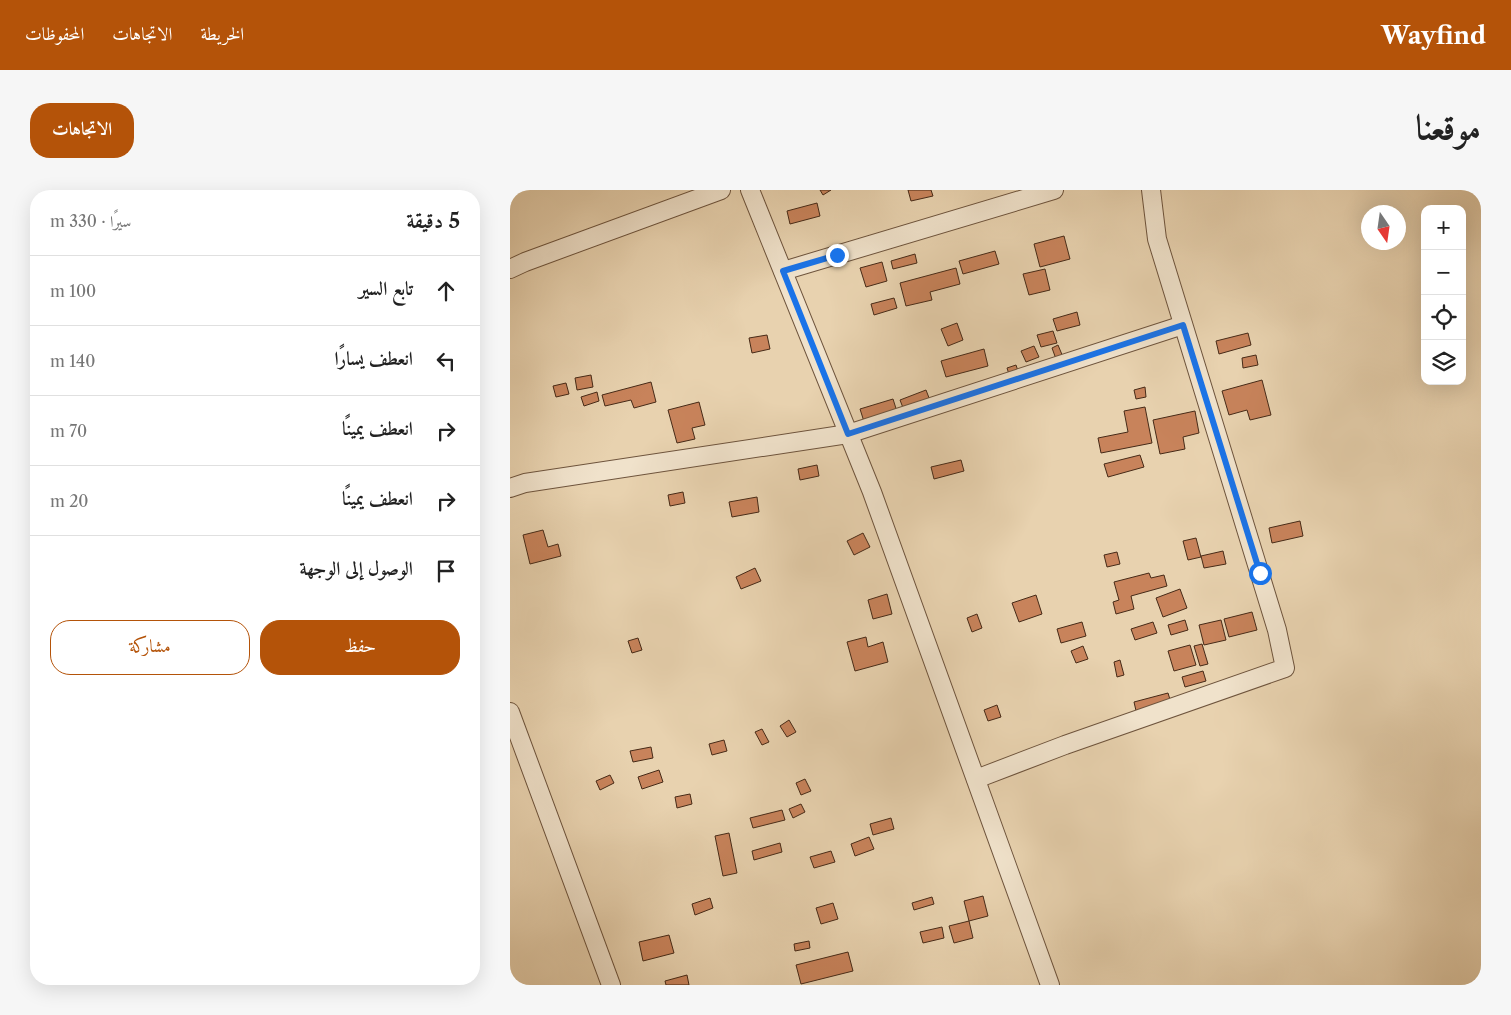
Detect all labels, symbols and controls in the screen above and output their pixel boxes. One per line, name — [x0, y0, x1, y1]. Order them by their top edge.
text: Wayfind — [1381, 21, 1486, 50]
text: المحفوظات — [25, 23, 84, 45]
text: الاتجاهات — [112, 23, 172, 45]
text: الخريطة — [200, 23, 244, 45]
button: الاتجاهات — [30, 103, 134, 158]
text: موقعنا — [1416, 105, 1481, 148]
north arrow — [1361, 205, 1406, 250]
map controls — [1421, 205, 1466, 385]
button: + — [1421, 205, 1466, 250]
text: 5 دقيقة — [406, 208, 460, 233]
text: سيرًا · 330 m — [50, 211, 131, 231]
route end — [826, 244, 849, 267]
button: − — [1421, 250, 1466, 295]
text: تابع السير — [359, 277, 413, 300]
icon: ahead — [432, 277, 460, 305]
text: 100 m — [50, 281, 96, 301]
button: locate — [1421, 295, 1466, 340]
button: layers — [1421, 340, 1466, 385]
text: انعطف يسارًا — [334, 347, 413, 370]
icon: left — [432, 347, 460, 375]
text: 140 m — [50, 351, 95, 371]
text: انعطف يمينًا — [342, 417, 413, 440]
icon: right — [432, 417, 460, 445]
text: 70 m — [50, 421, 87, 441]
text: انعطف يمينًا — [342, 487, 413, 510]
icon: right — [432, 487, 460, 515]
text: 20 m — [50, 491, 89, 511]
text: الوصول إلى الوجهة — [299, 557, 413, 580]
icon: arrive — [432, 557, 460, 585]
route start — [1249, 562, 1272, 585]
button: مشاركة — [50, 620, 250, 675]
button: حفظ — [260, 620, 460, 675]

